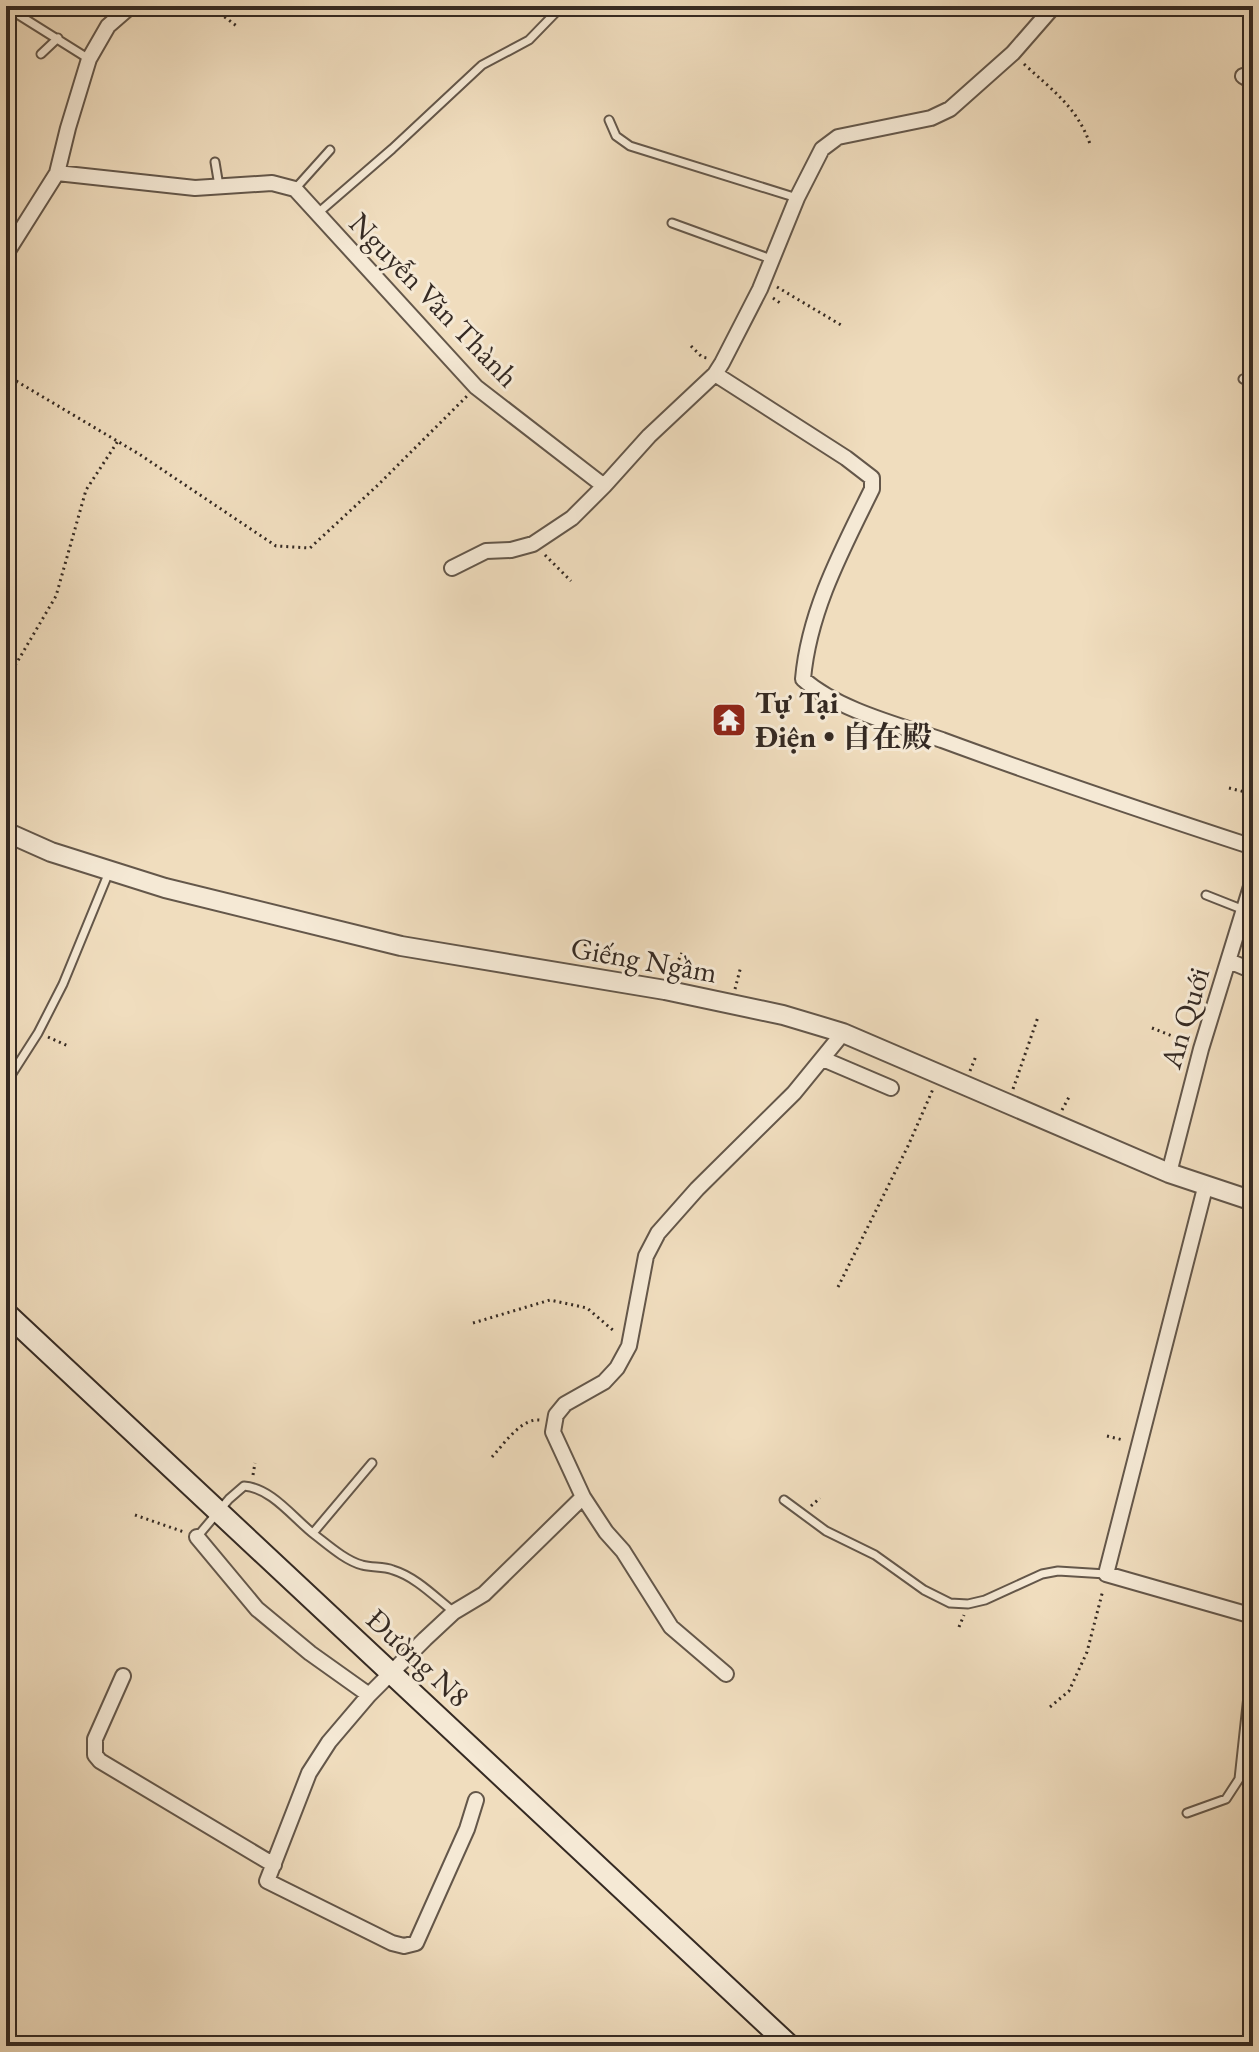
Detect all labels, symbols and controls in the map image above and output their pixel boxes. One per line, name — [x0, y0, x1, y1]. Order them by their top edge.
street label: Nguyễn Văn Thành — [341, 204, 528, 395]
place label: Tự Tại Điện • 自在殿 — [755, 683, 932, 756]
temple icon: Tự Tại Điện • 自在殿 — [710, 701, 748, 739]
street label: Giếng Ngầm — [568, 927, 720, 992]
street label: An Quới — [1150, 962, 1218, 1074]
street label: Đường N8 — [358, 1600, 478, 1715]

